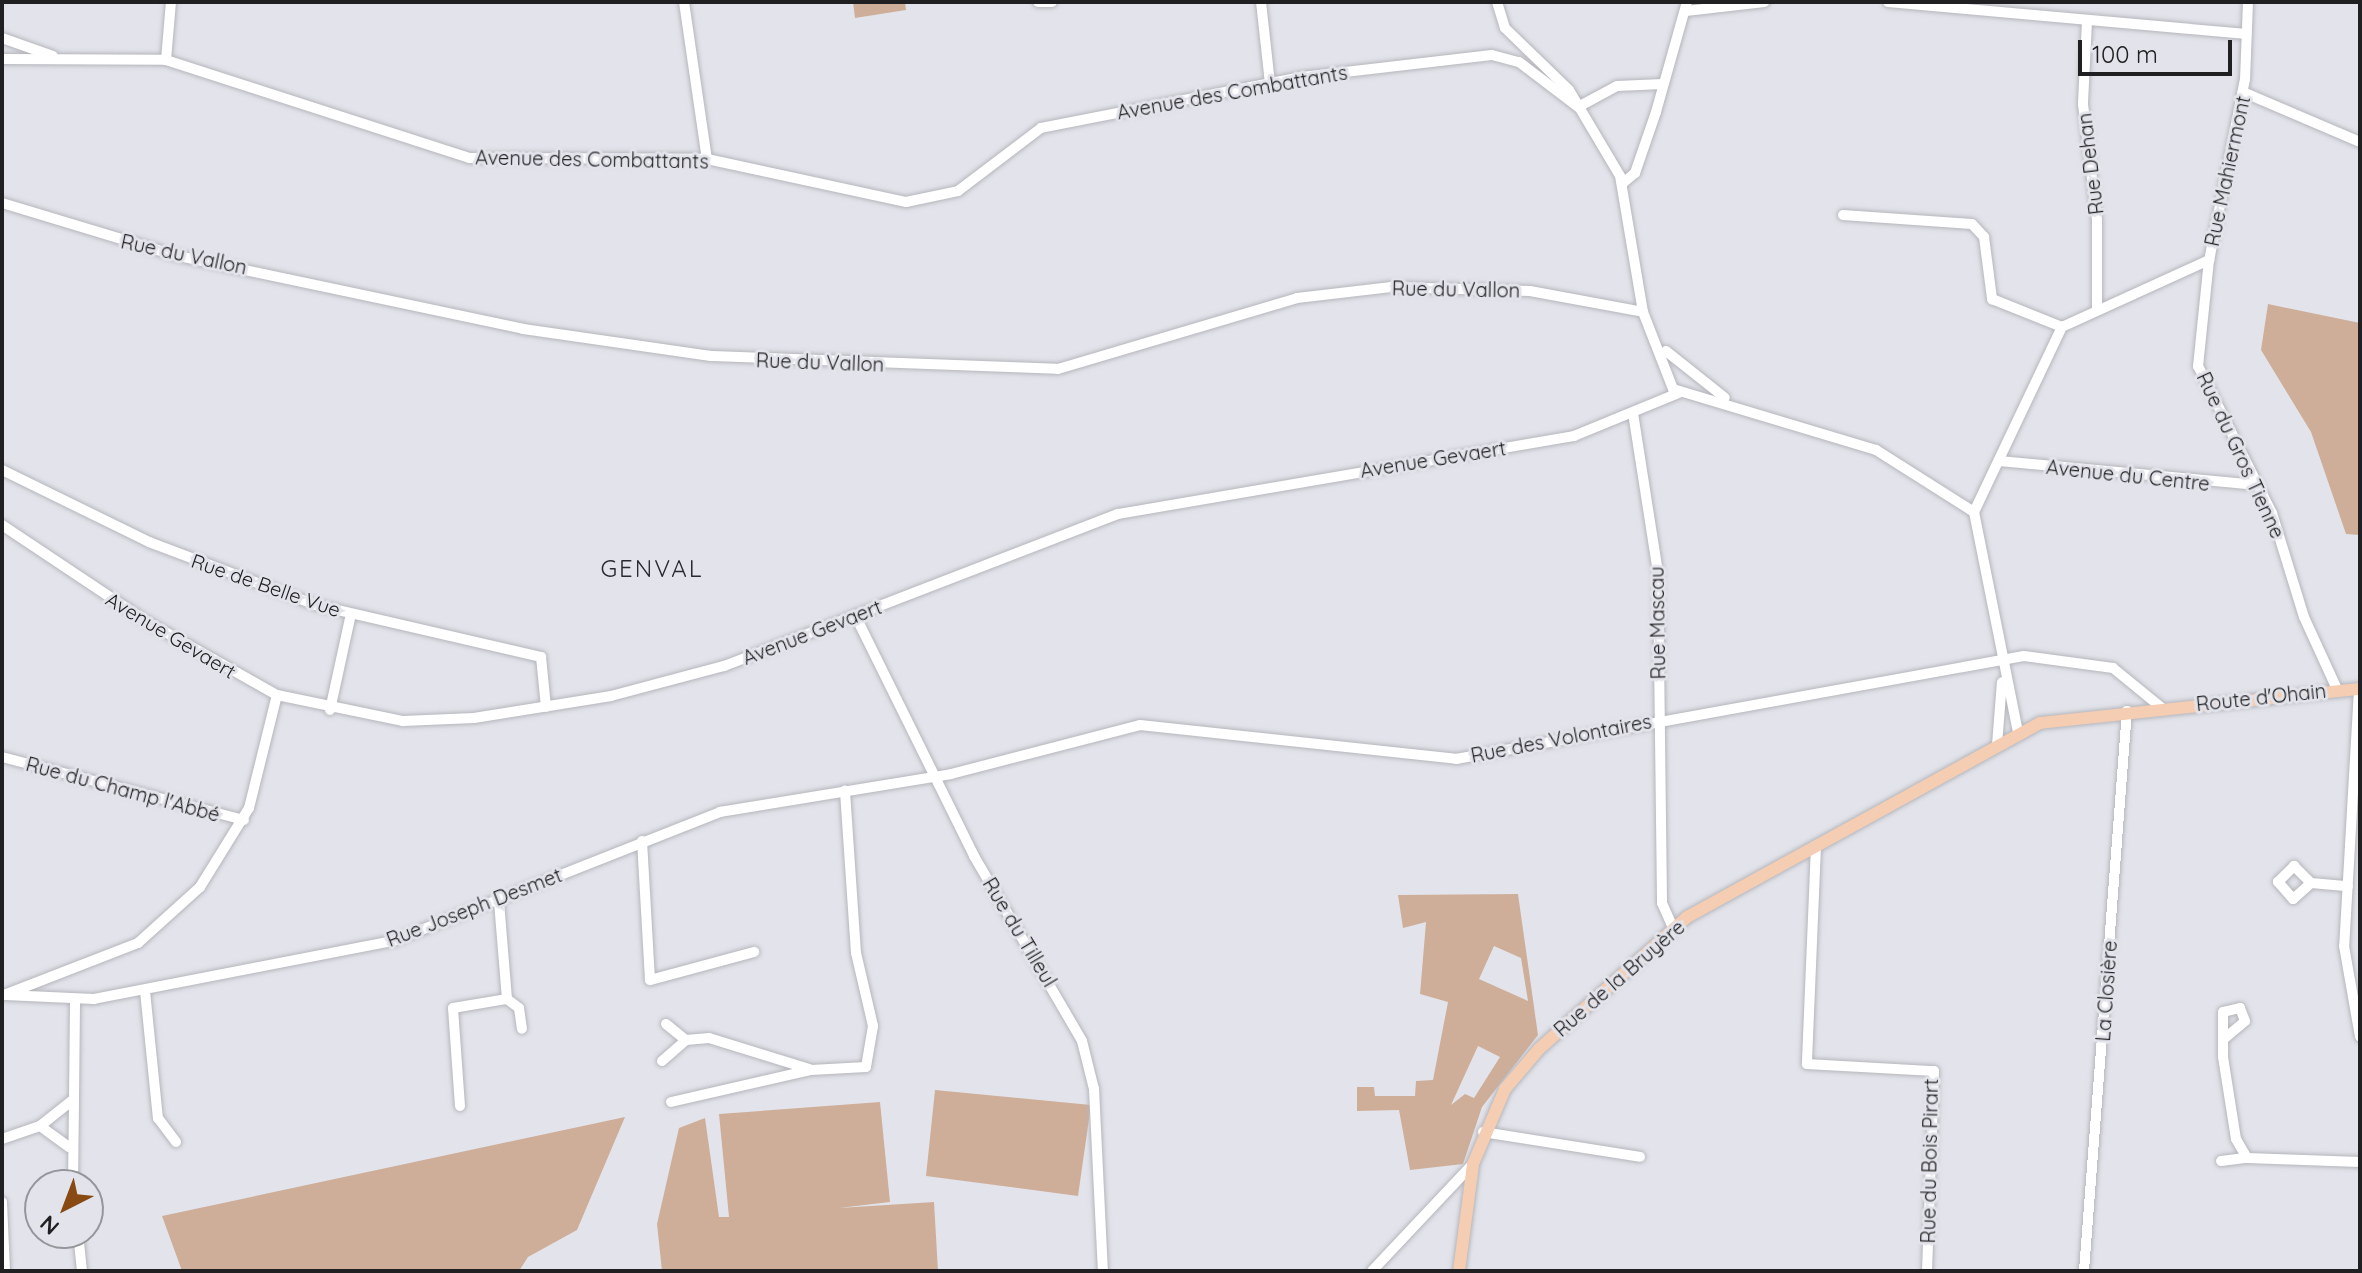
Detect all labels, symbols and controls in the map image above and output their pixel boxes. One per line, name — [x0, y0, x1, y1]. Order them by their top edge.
scale bar — [2082, 24, 2236, 74]
text: 100 m — [2092, 39, 2158, 69]
street label: Avenue des Combattants — [1115, 60, 1349, 124]
street label: Rue Mahiermont — [2199, 94, 2255, 248]
street label: Rue Dehan — [2072, 112, 2108, 216]
street label: Avenue des Combattants — [475, 145, 709, 173]
street label: Rue du Vallon — [119, 229, 249, 279]
street label: Rue du Vallon — [1392, 276, 1520, 302]
street label: Rue du Vallon — [755, 348, 885, 376]
street label: Rue du Gros Tienne — [2192, 368, 2290, 542]
street label: Avenue Gevaert — [1358, 436, 1508, 482]
street label: Avenue du Centre — [2045, 454, 2211, 496]
street label: Rue de Belle Vue — [188, 548, 344, 622]
district label: GENVAL — [600, 555, 704, 583]
street label: Rue Mascau — [1644, 566, 1670, 680]
street label: Avenue Gevaert — [102, 587, 240, 683]
street label: Avenue Gevaert — [739, 594, 885, 670]
street label: Route d'Ohain — [2195, 678, 2327, 716]
street label: Rue des Volontaires — [1469, 709, 1653, 767]
street label: Rue du Champ l'Abbé — [23, 752, 223, 826]
street label: Rue Joseph Desmet — [383, 862, 565, 952]
street label: Rue du Tilleul — [978, 873, 1062, 991]
street label: Rue de la Bruyère — [1549, 915, 1689, 1041]
street label: La Closière — [2090, 940, 2122, 1042]
street label: Rue du Bois Pirart — [1916, 1078, 1942, 1244]
north arrow — [24, 1169, 104, 1249]
text: N — [34, 1210, 65, 1241]

